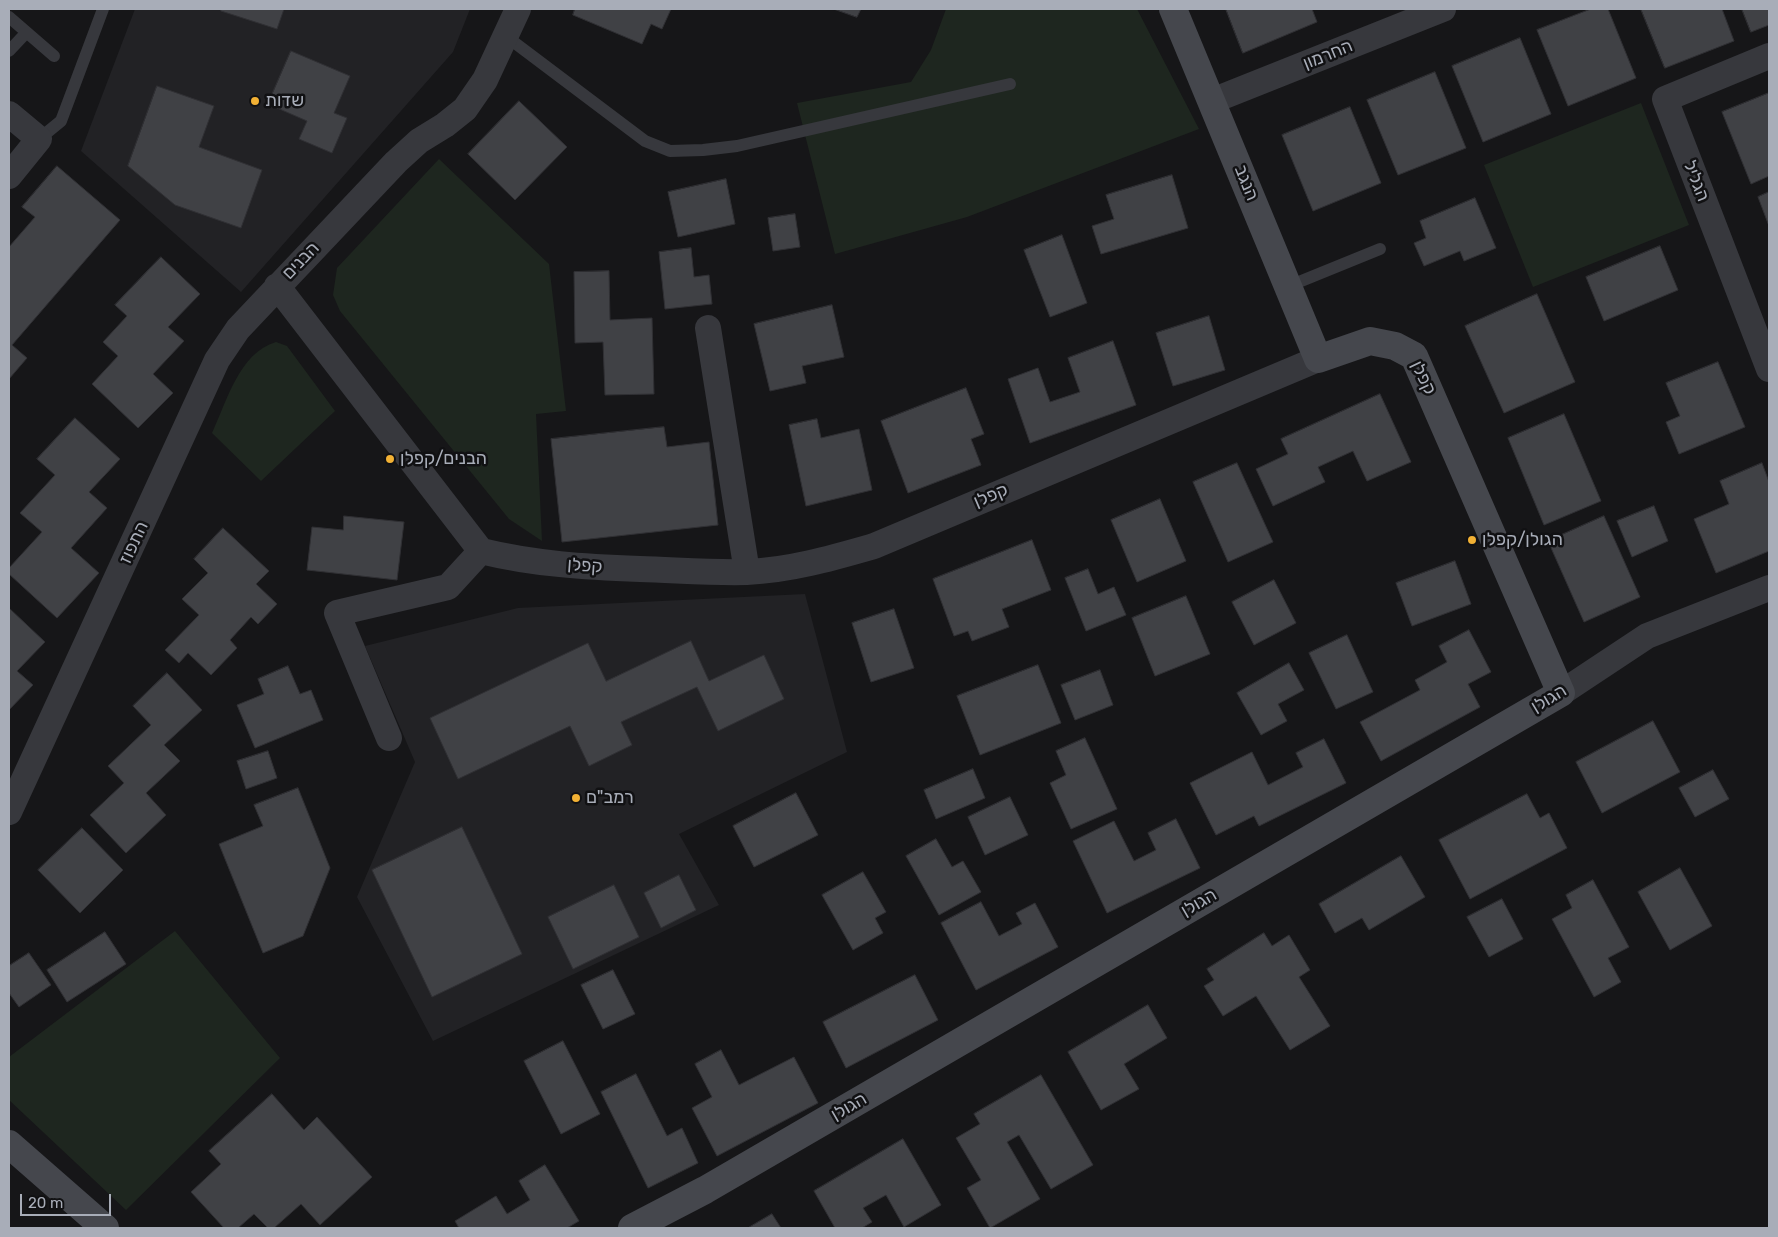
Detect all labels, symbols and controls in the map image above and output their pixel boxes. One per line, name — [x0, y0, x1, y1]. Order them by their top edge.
street label: החרמון — [1300, 35, 1356, 75]
place label: שדות — [265, 90, 304, 112]
marker: שדות — [249, 95, 261, 107]
street label: הגליל — [1678, 157, 1714, 205]
street label: הנגב — [1229, 162, 1263, 204]
street label: הבנים — [278, 238, 324, 284]
street label: קפלן — [1406, 357, 1440, 399]
place label: הבנים/קפלן — [400, 448, 487, 470]
marker: הבנים/קפלן — [384, 453, 396, 465]
street label: קפלן — [971, 479, 1011, 513]
street label: התפוז — [115, 518, 153, 568]
place label: הגולן/קפלן — [1482, 529, 1563, 551]
marker: הגולן/קפלן — [1466, 534, 1478, 546]
street label: קפלן — [567, 554, 603, 578]
street label: הגולן — [1527, 680, 1571, 718]
place label: רמב"ם — [586, 787, 634, 809]
marker: רמב"ם — [570, 792, 582, 804]
street label: הגולן — [1177, 884, 1221, 922]
street label: הגולן — [827, 1088, 871, 1126]
scale bar — [22, 1184, 114, 1216]
text: 20 m — [28, 1194, 63, 1212]

